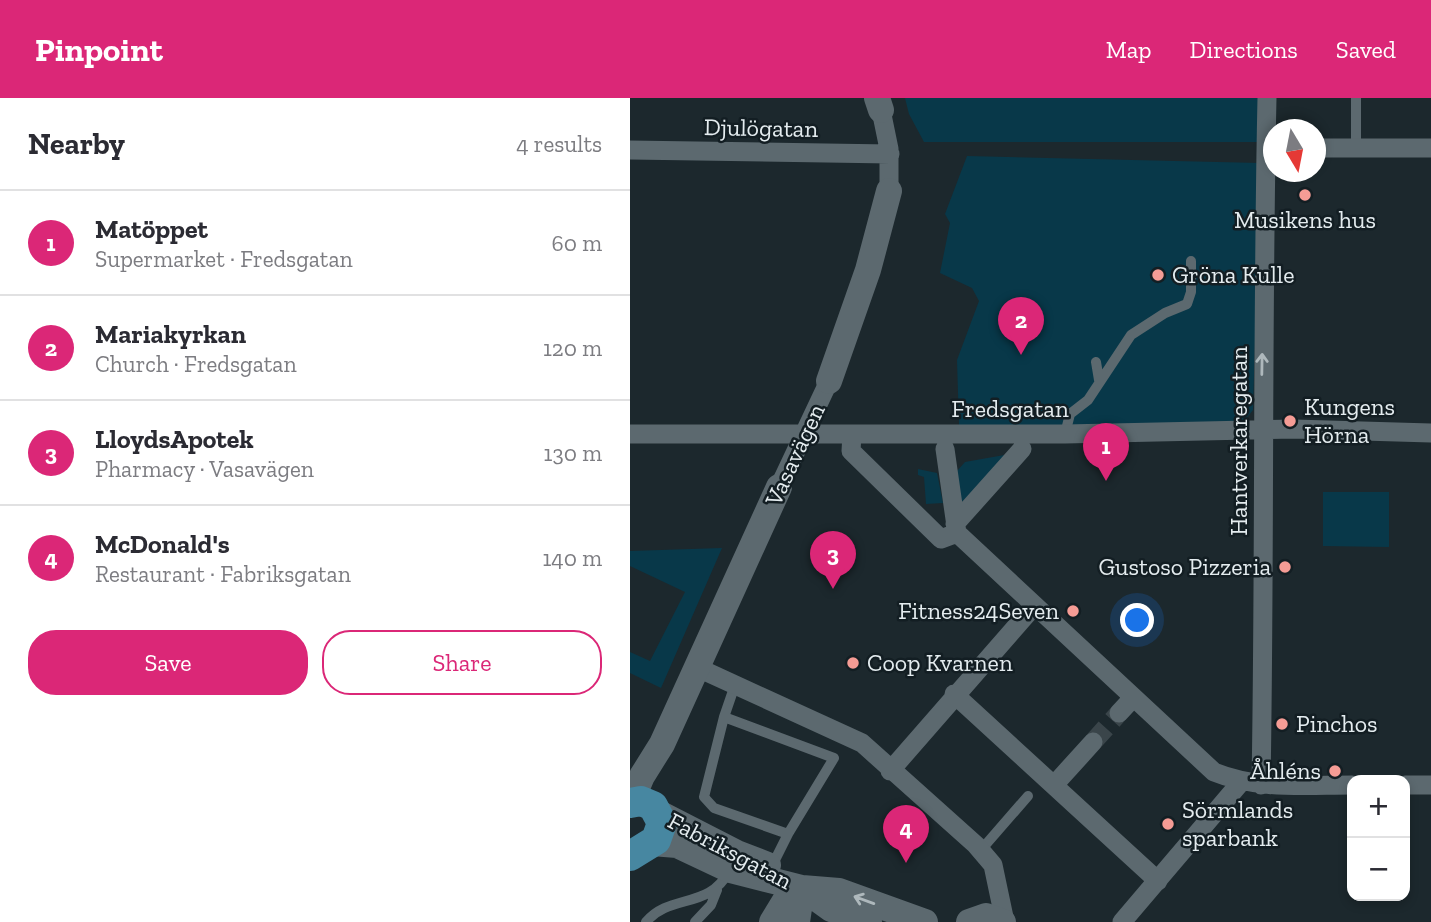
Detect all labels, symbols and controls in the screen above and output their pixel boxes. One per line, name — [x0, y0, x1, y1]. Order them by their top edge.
text: Pinpoint — [35, 30, 163, 69]
text: Map — [1106, 35, 1152, 64]
text: Directions — [1190, 35, 1298, 64]
text: Saved — [1336, 35, 1396, 64]
street label: Djulögatan — [704, 112, 819, 143]
north arrow — [1263, 119, 1326, 182]
text: Nearby — [28, 126, 125, 162]
text: 4 results — [516, 130, 602, 158]
marker: Musikens hus — [1297, 187, 1313, 203]
place label: Musikens hus — [1234, 205, 1376, 234]
text: Matöppet — [95, 213, 208, 245]
text: 1 — [46, 229, 56, 257]
text: 60 m — [551, 229, 602, 257]
text: Supermarket · Fredsgatan — [95, 245, 353, 273]
place label: Gröna Kulle — [1172, 260, 1294, 289]
marker: Gröna Kulle — [1150, 267, 1166, 283]
pin: 2 — [998, 297, 1044, 355]
text: Mariakyrkan — [95, 318, 246, 350]
text: 2 — [45, 334, 57, 362]
text: 120 m — [543, 334, 602, 362]
street label: Hantverkaregatan — [1224, 346, 1253, 536]
text: Church · Fredsgatan — [95, 350, 297, 378]
one-way arrow — [1256, 352, 1269, 375]
place label: Kungens Hörna — [1304, 392, 1395, 449]
street label: Fredsgatan — [951, 394, 1069, 423]
street label: Vasavägen — [758, 399, 831, 511]
marker: Kungens Hörna — [1282, 413, 1298, 429]
text: LloydsApotek — [95, 423, 254, 455]
pin: 1 — [1083, 423, 1129, 481]
text: 3 — [45, 439, 57, 467]
text: 130 m — [544, 439, 602, 467]
text: Pharmacy · Vasavägen — [95, 455, 314, 483]
text: McDonald's — [95, 528, 230, 560]
pin: 3 — [810, 531, 856, 589]
text: 4 — [44, 544, 58, 572]
text: 140 m — [542, 544, 602, 572]
place label: Gustoso Pizzeria — [1099, 552, 1271, 581]
marker: Gustoso Pizzeria — [1277, 559, 1293, 575]
text: Restaurant · Fabriksgatan — [95, 560, 351, 588]
place label: Fitness24Seven — [898, 596, 1059, 625]
marker: Fitness24Seven — [1065, 603, 1081, 619]
your location — [1120, 603, 1154, 637]
button: Save — [28, 630, 308, 695]
button: Share — [322, 630, 602, 695]
place label: Coop Kvarnen — [867, 648, 1013, 677]
marker: Coop Kvarnen — [845, 655, 861, 671]
place label: Pinchos — [1296, 709, 1378, 738]
marker: Pinchos — [1274, 716, 1290, 732]
place label: Åhléns — [1250, 756, 1321, 785]
marker: Åhléns — [1327, 763, 1343, 779]
map controls — [1347, 775, 1410, 901]
button: + — [1347, 775, 1410, 838]
place label: Sörmlands sparbank — [1182, 795, 1293, 852]
pin: 4 — [883, 805, 929, 863]
street label: Fabriksgatan — [663, 806, 797, 895]
marker: Sörmlands sparbank — [1160, 816, 1176, 832]
button: − — [1347, 838, 1410, 901]
one-way arrow — [854, 893, 876, 905]

